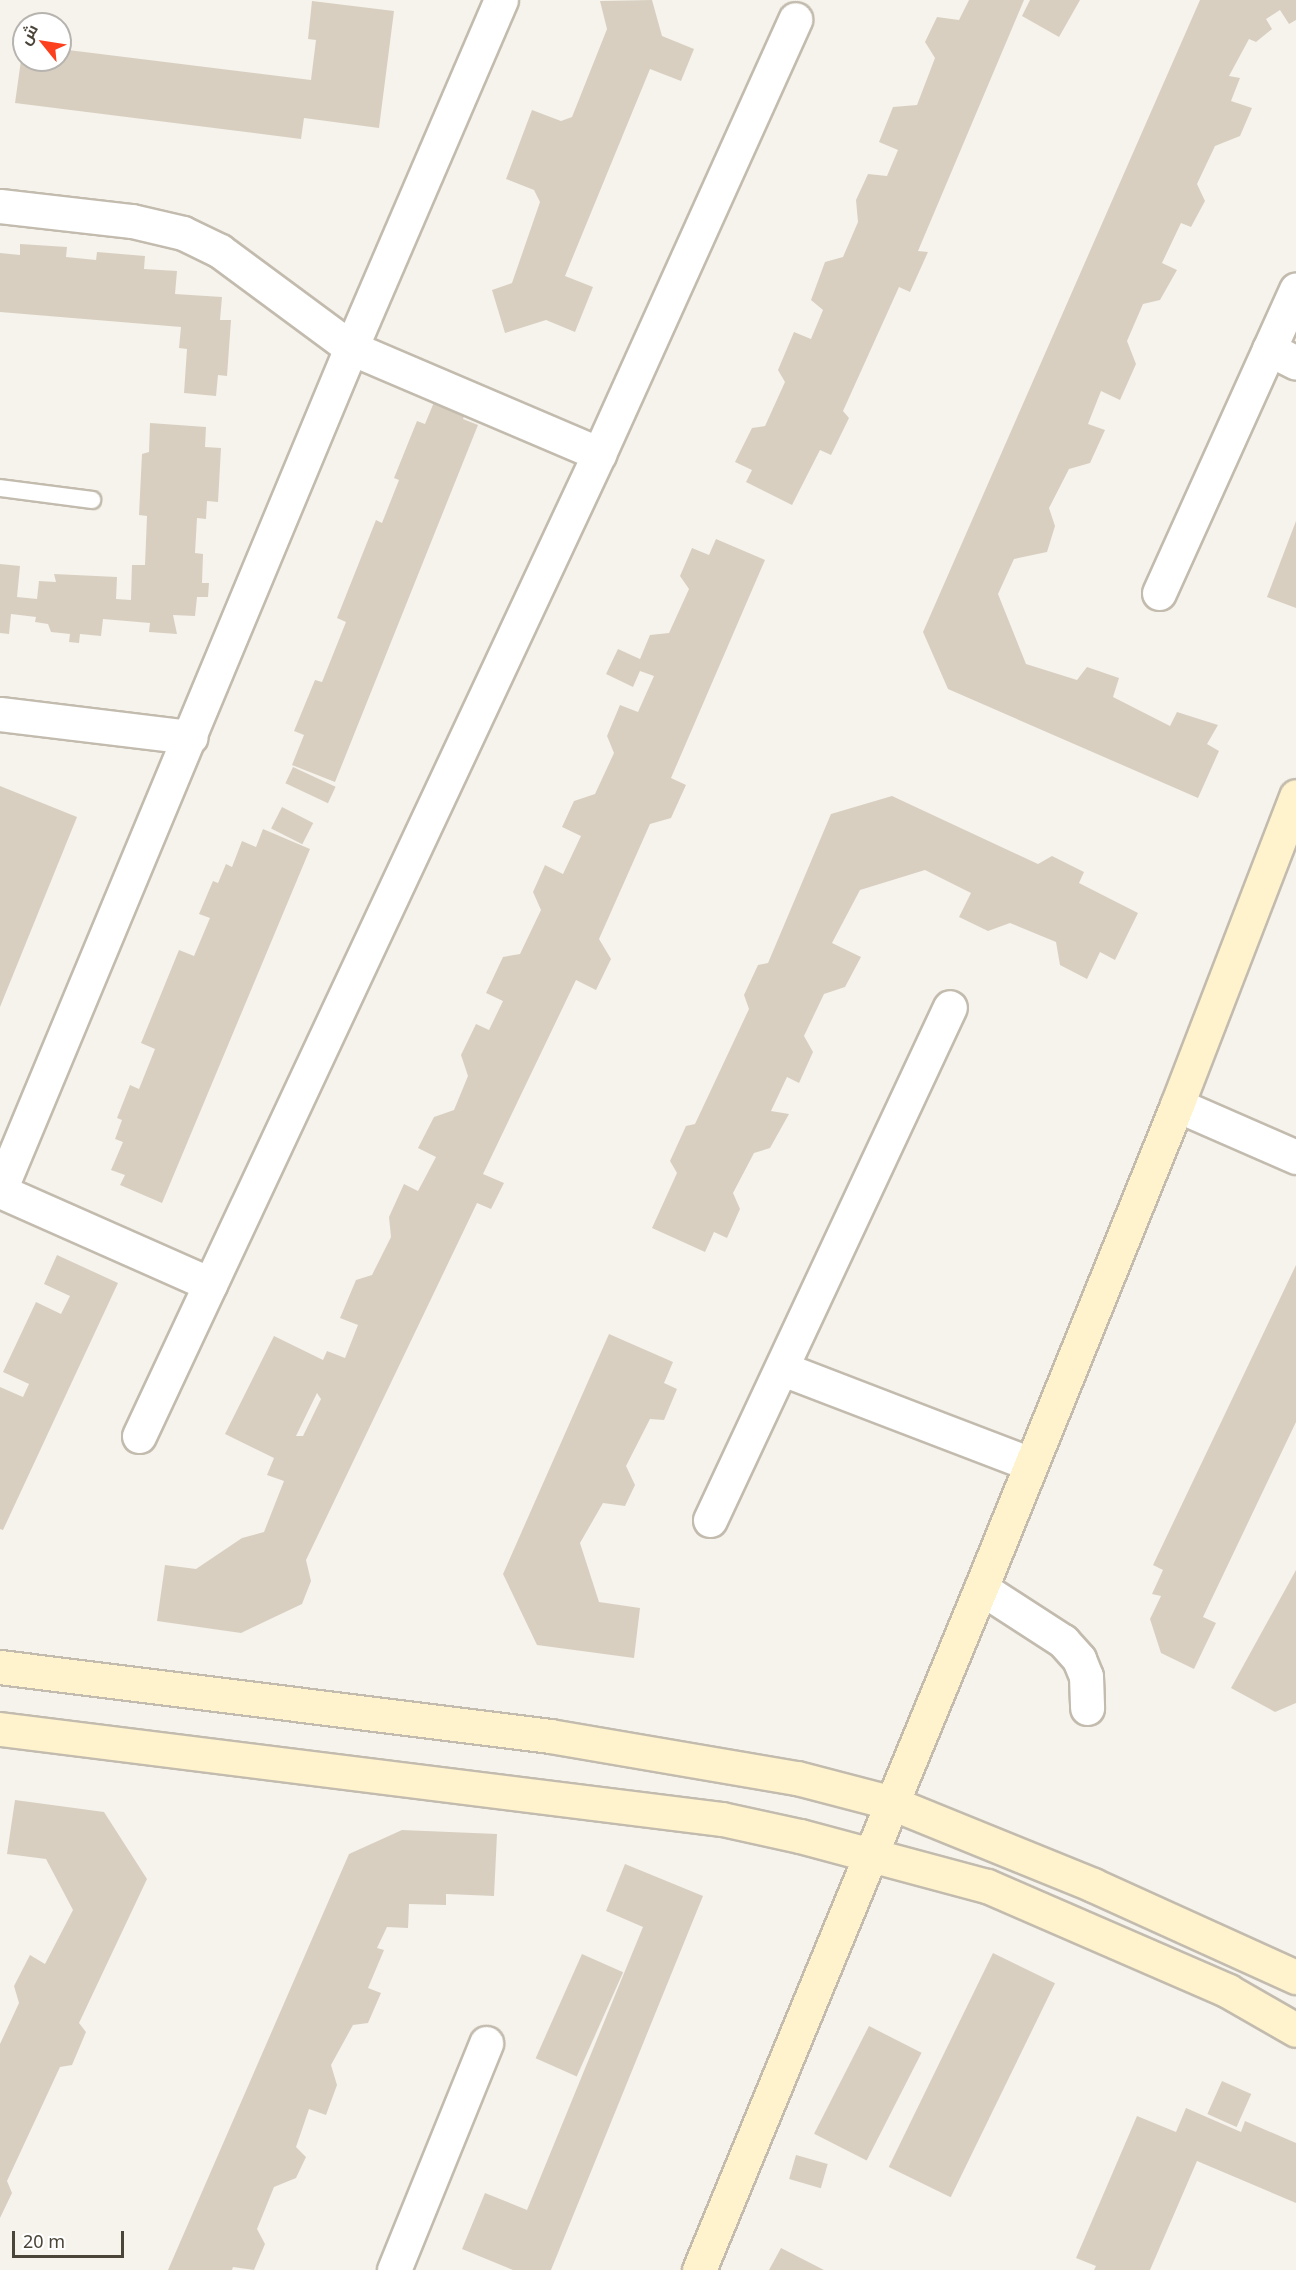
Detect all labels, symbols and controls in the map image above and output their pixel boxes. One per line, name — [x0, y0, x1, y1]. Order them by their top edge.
north arrow — [12, 12, 72, 72]
text: ش — [13, 20, 43, 48]
scale bar — [15, 2219, 128, 2257]
text: 20 m — [23, 2229, 65, 2253]

